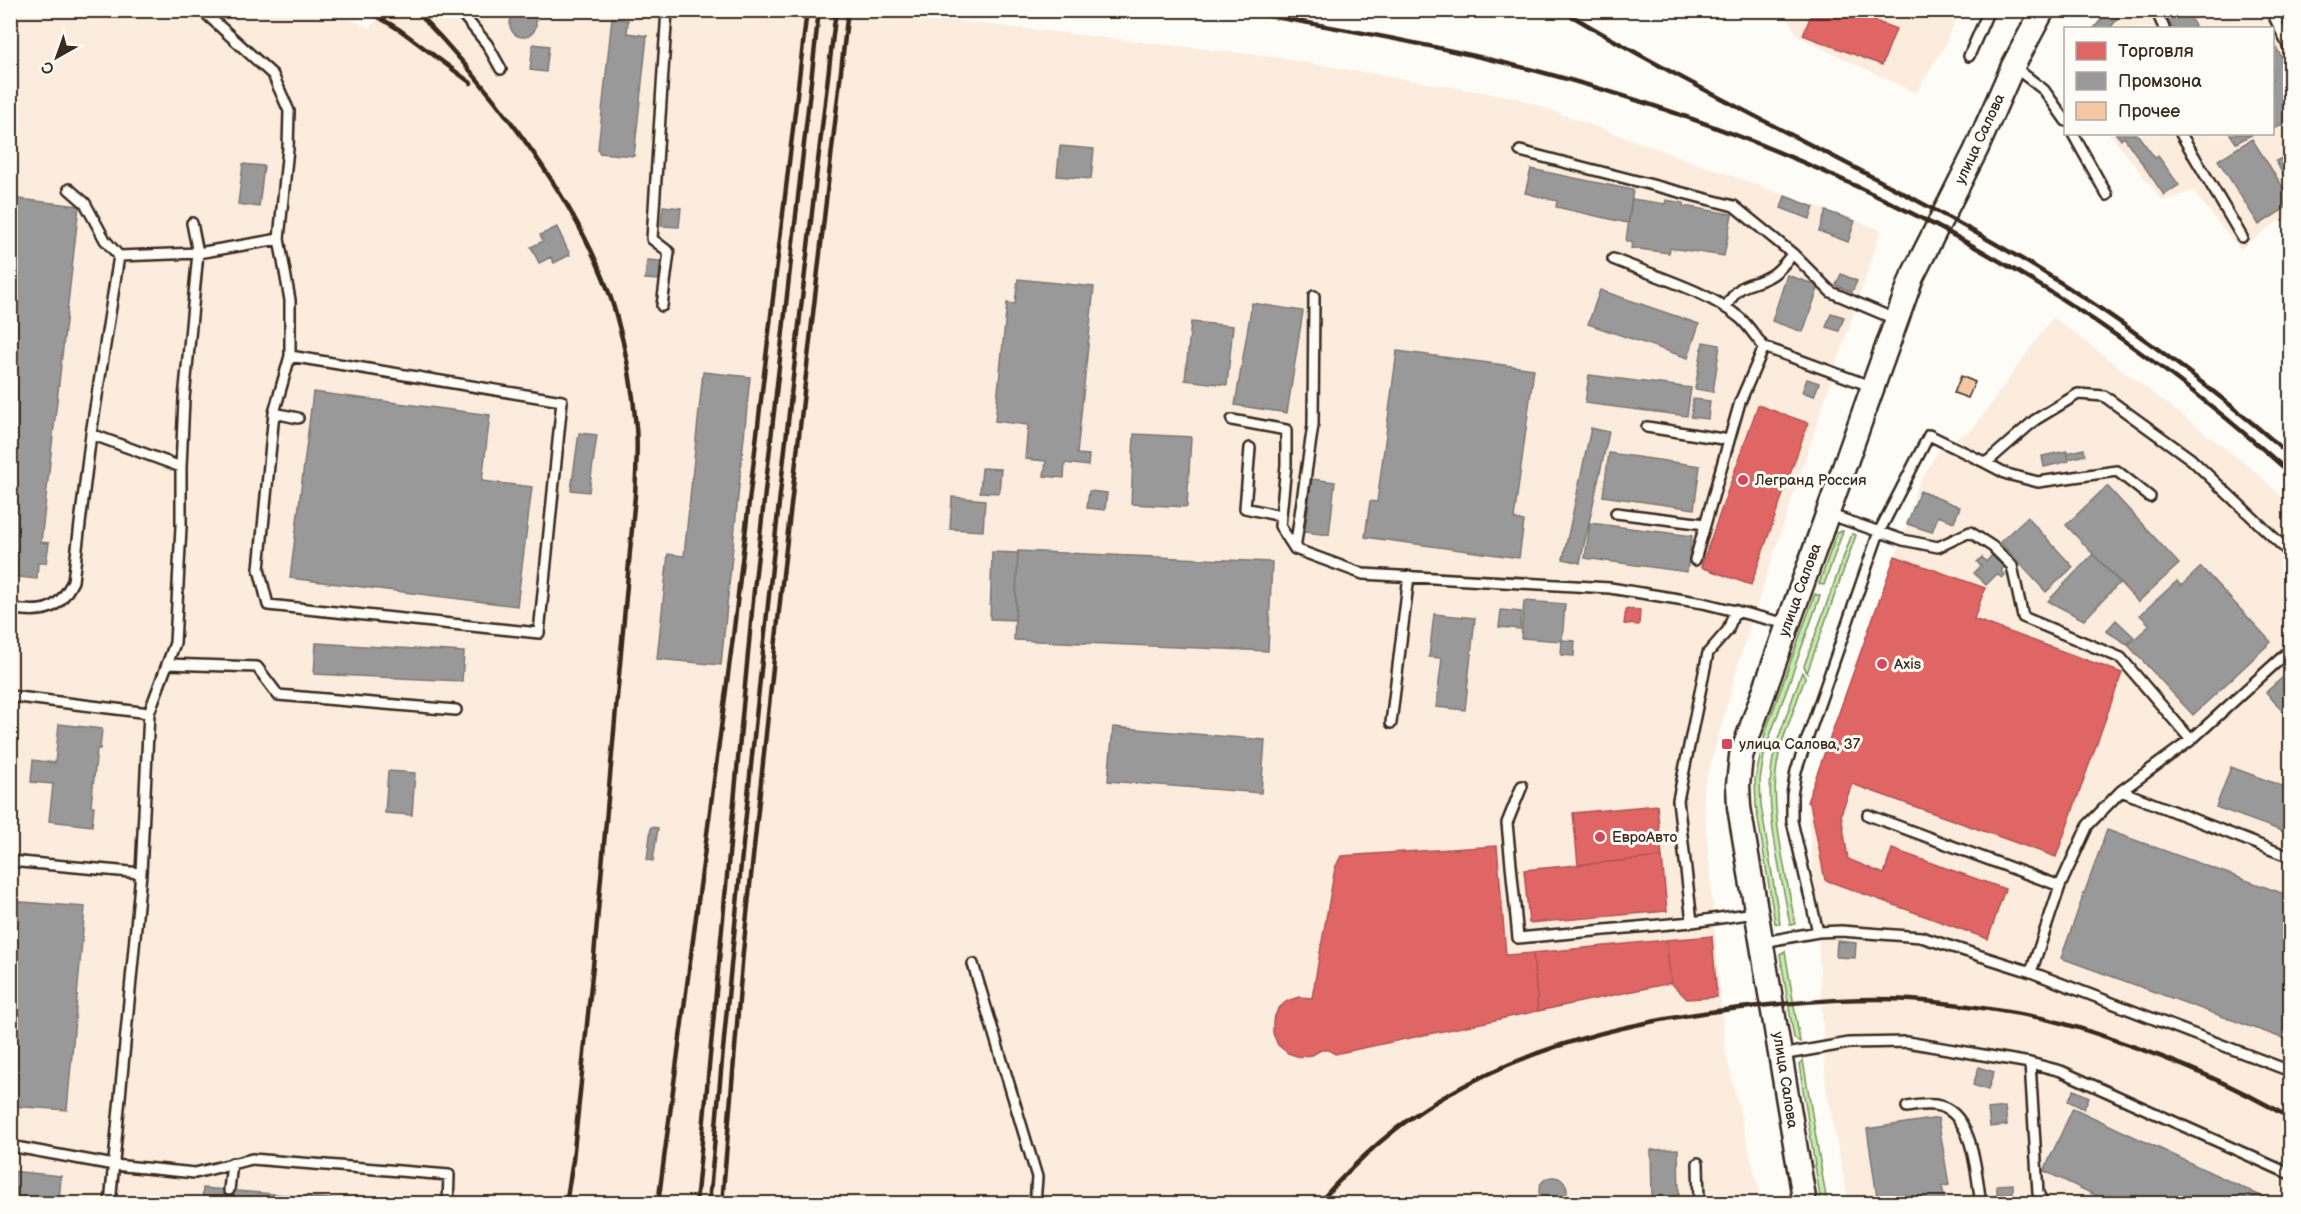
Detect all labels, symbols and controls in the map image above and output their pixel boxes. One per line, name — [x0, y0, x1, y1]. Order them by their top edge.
north arrow — [27, 27, 87, 87]
legend — [2064, 27, 2274, 135]
text: Торговля — [2118, 41, 2194, 62]
text: С — [38, 56, 59, 78]
text: Промзона — [2118, 71, 2202, 92]
street label: улица Салова — [1951, 91, 2009, 187]
text: Прочее — [2118, 101, 2180, 122]
place label: Легранд Россия — [1754, 471, 1866, 490]
marker: Легранд Россия — [1736, 473, 1750, 487]
street label: улица Салова — [1774, 541, 1826, 639]
place label: Axis — [1894, 655, 1922, 674]
marker: Axis — [1875, 657, 1889, 671]
place label: улица Салова, 37 — [1739, 735, 1861, 754]
marker: улица Салова, 37 — [1720, 737, 1734, 751]
place label: ЕвроАвто — [1612, 828, 1678, 847]
marker: ЕвроАвто — [1593, 830, 1607, 844]
street label: улица Салова — [1768, 1030, 1802, 1130]

